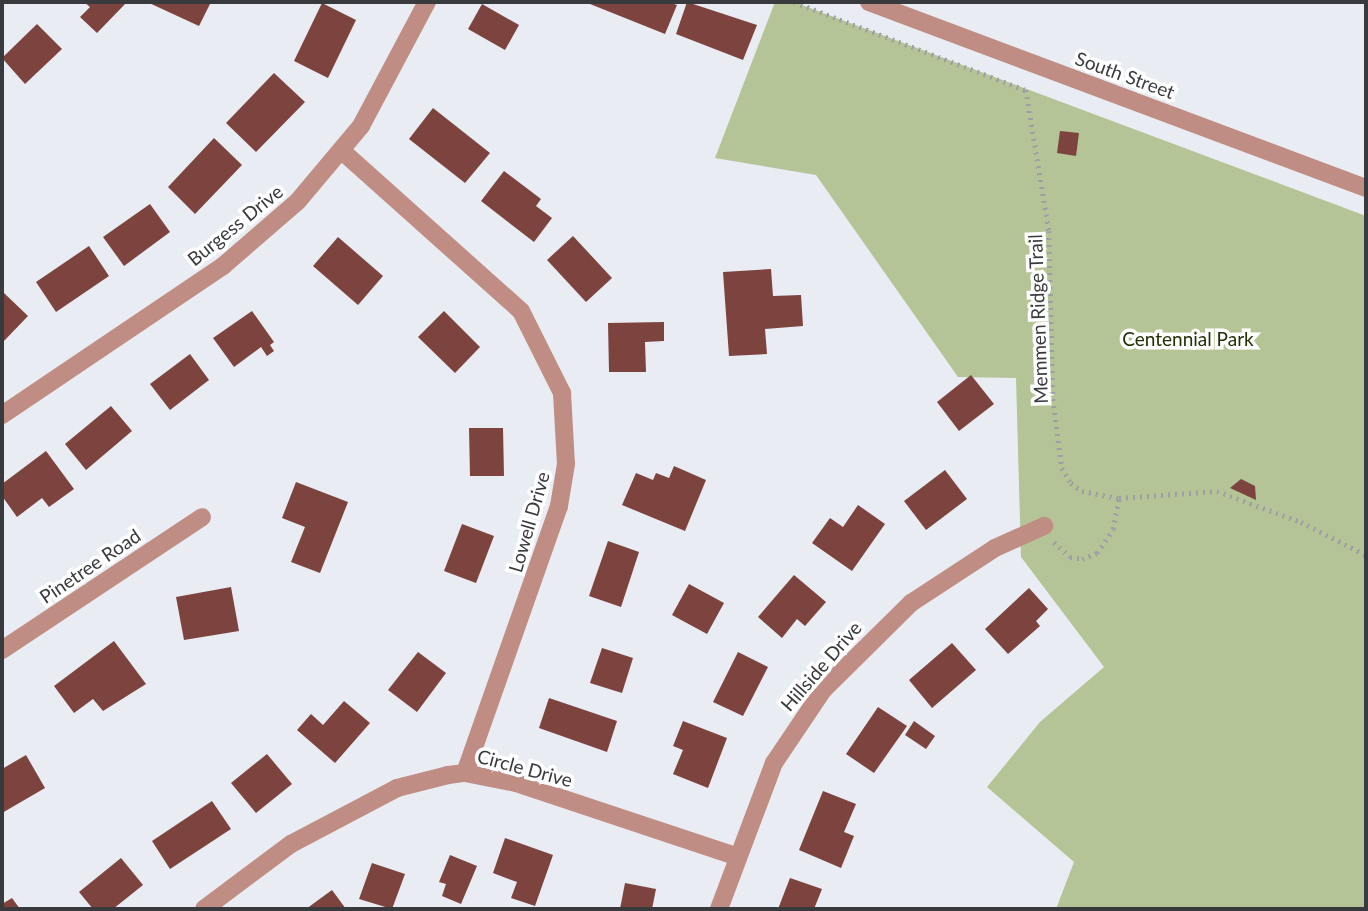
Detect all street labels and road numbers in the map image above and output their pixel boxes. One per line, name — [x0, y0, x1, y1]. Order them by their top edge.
street label: South Street — [1072, 47, 1178, 103]
street label: Burgess Drive — [183, 180, 287, 270]
street label: Memmen Ridge Trail — [1024, 234, 1052, 404]
street label: Lowell Drive — [504, 469, 554, 575]
street label: Pinetree Road — [35, 524, 145, 608]
street label: Hillside Drive — [776, 616, 866, 716]
street label: Circle Drive — [475, 744, 575, 792]

